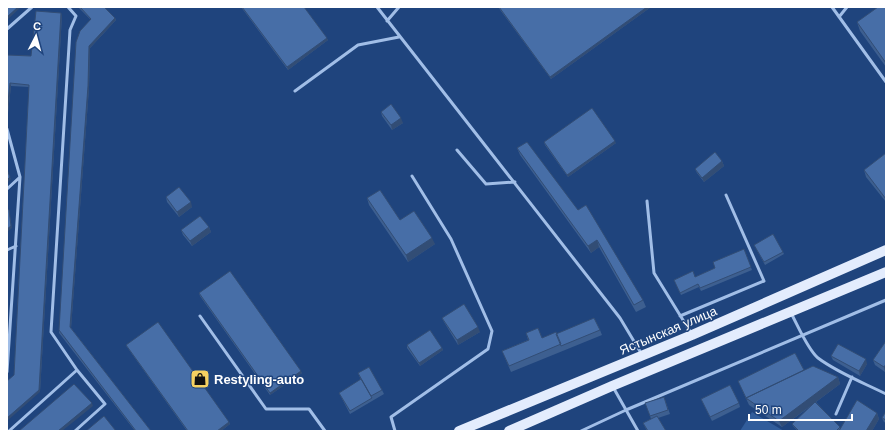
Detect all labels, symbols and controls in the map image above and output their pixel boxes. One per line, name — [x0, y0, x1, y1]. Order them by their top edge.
north arrow — [16, 16, 56, 56]
text: С — [32, 20, 42, 32]
street label: Ястынская улица — [617, 303, 720, 358]
shop icon: Restyling-auto — [189, 368, 211, 390]
place label: Restyling-auto — [214, 372, 304, 387]
scale bar — [749, 396, 852, 422]
text: 50 m — [755, 403, 782, 417]

